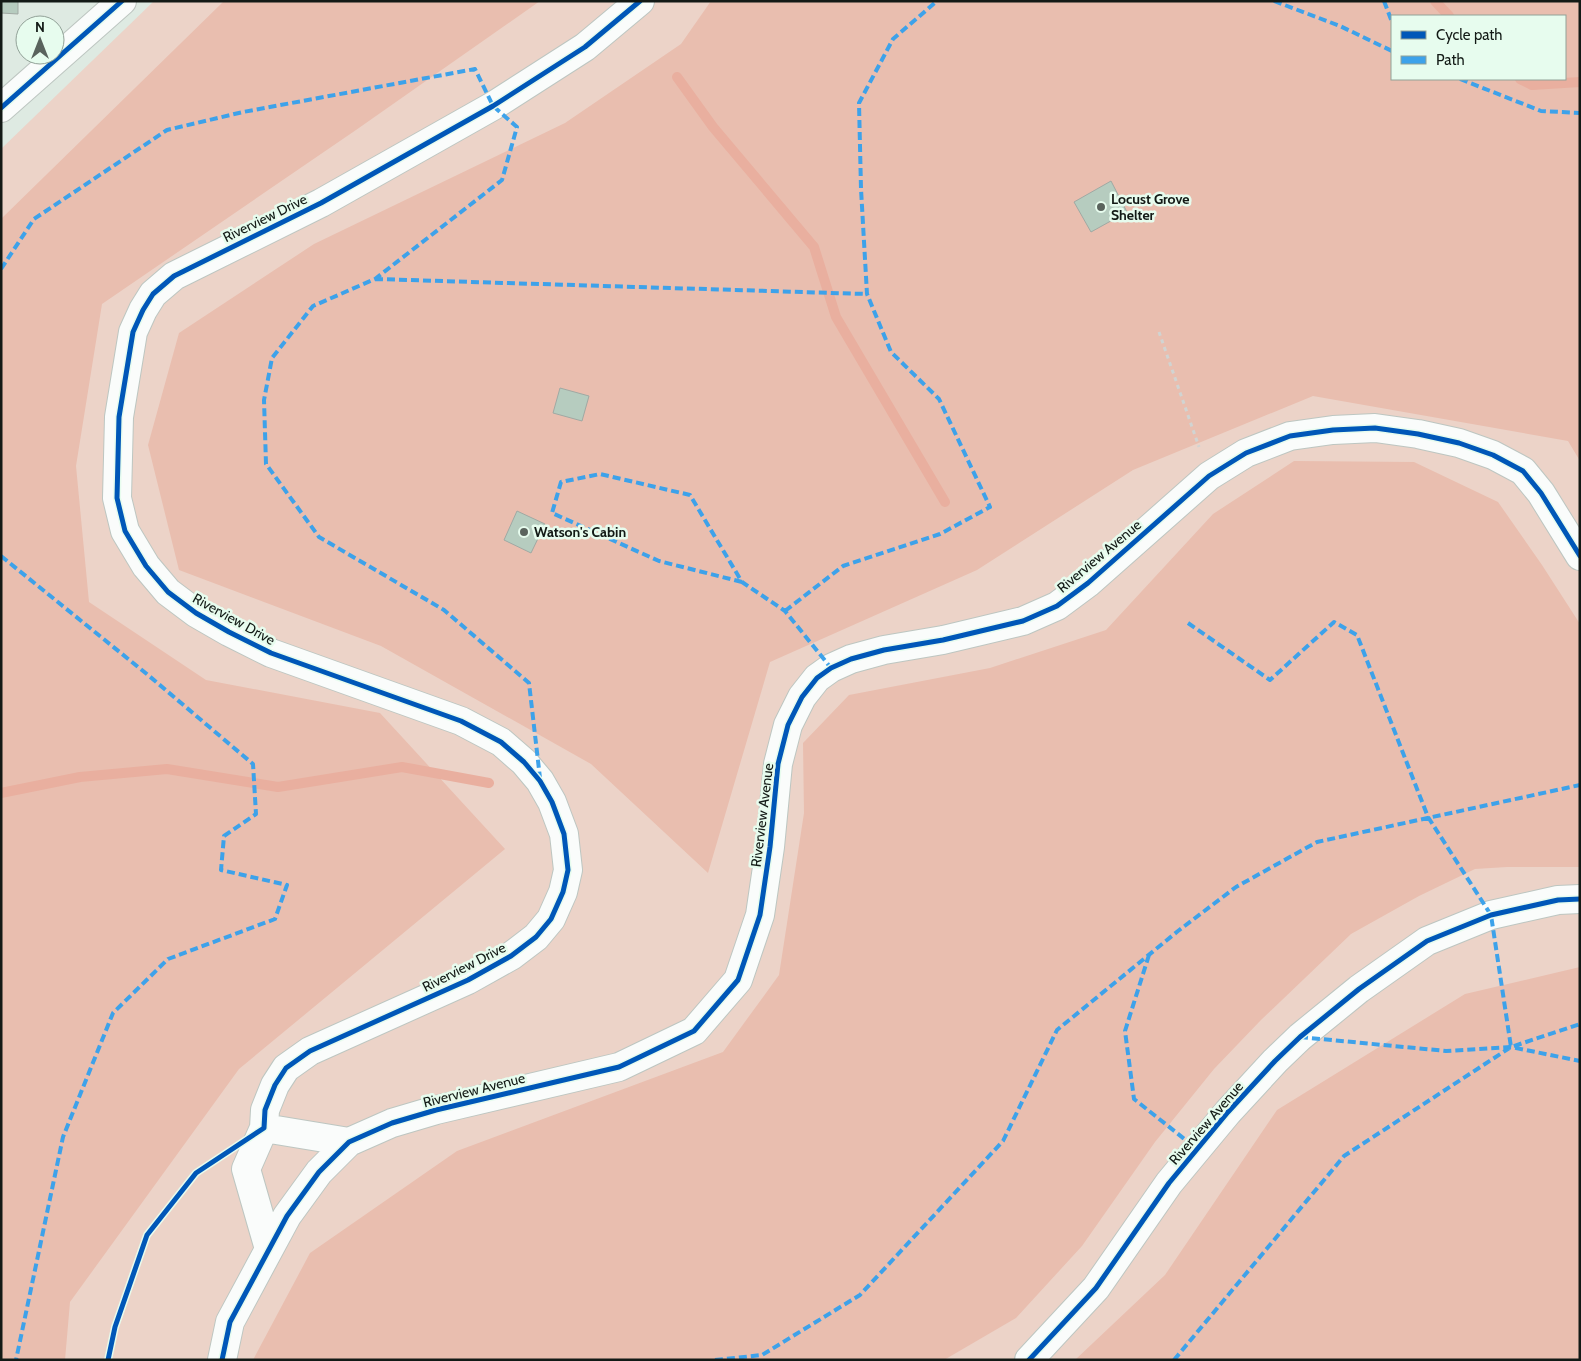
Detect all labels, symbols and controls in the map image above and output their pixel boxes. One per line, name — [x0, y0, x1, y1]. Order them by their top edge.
north arrow — [15, 15, 65, 65]
legend — [1391, 15, 1566, 80]
text: N — [35, 18, 45, 36]
text: Cycle path — [1436, 26, 1502, 44]
text: Path — [1436, 51, 1465, 69]
street label: Riverview Drive — [220, 190, 310, 246]
place label: Locust Grove Shelter — [1111, 190, 1189, 224]
marker: Locust Grove Shelter — [1095, 201, 1107, 213]
street label: Riverview Avenue — [1053, 516, 1145, 596]
place label: Watson's Cabin — [534, 523, 626, 541]
marker: Watson's Cabin — [518, 526, 530, 538]
street label: Riverview Drive — [190, 589, 278, 649]
street label: Riverview Avenue — [747, 762, 777, 868]
street label: Riverview Drive — [419, 938, 509, 996]
street label: Riverview Avenue — [421, 1069, 527, 1111]
street label: Riverview Avenue — [1165, 1078, 1247, 1168]

